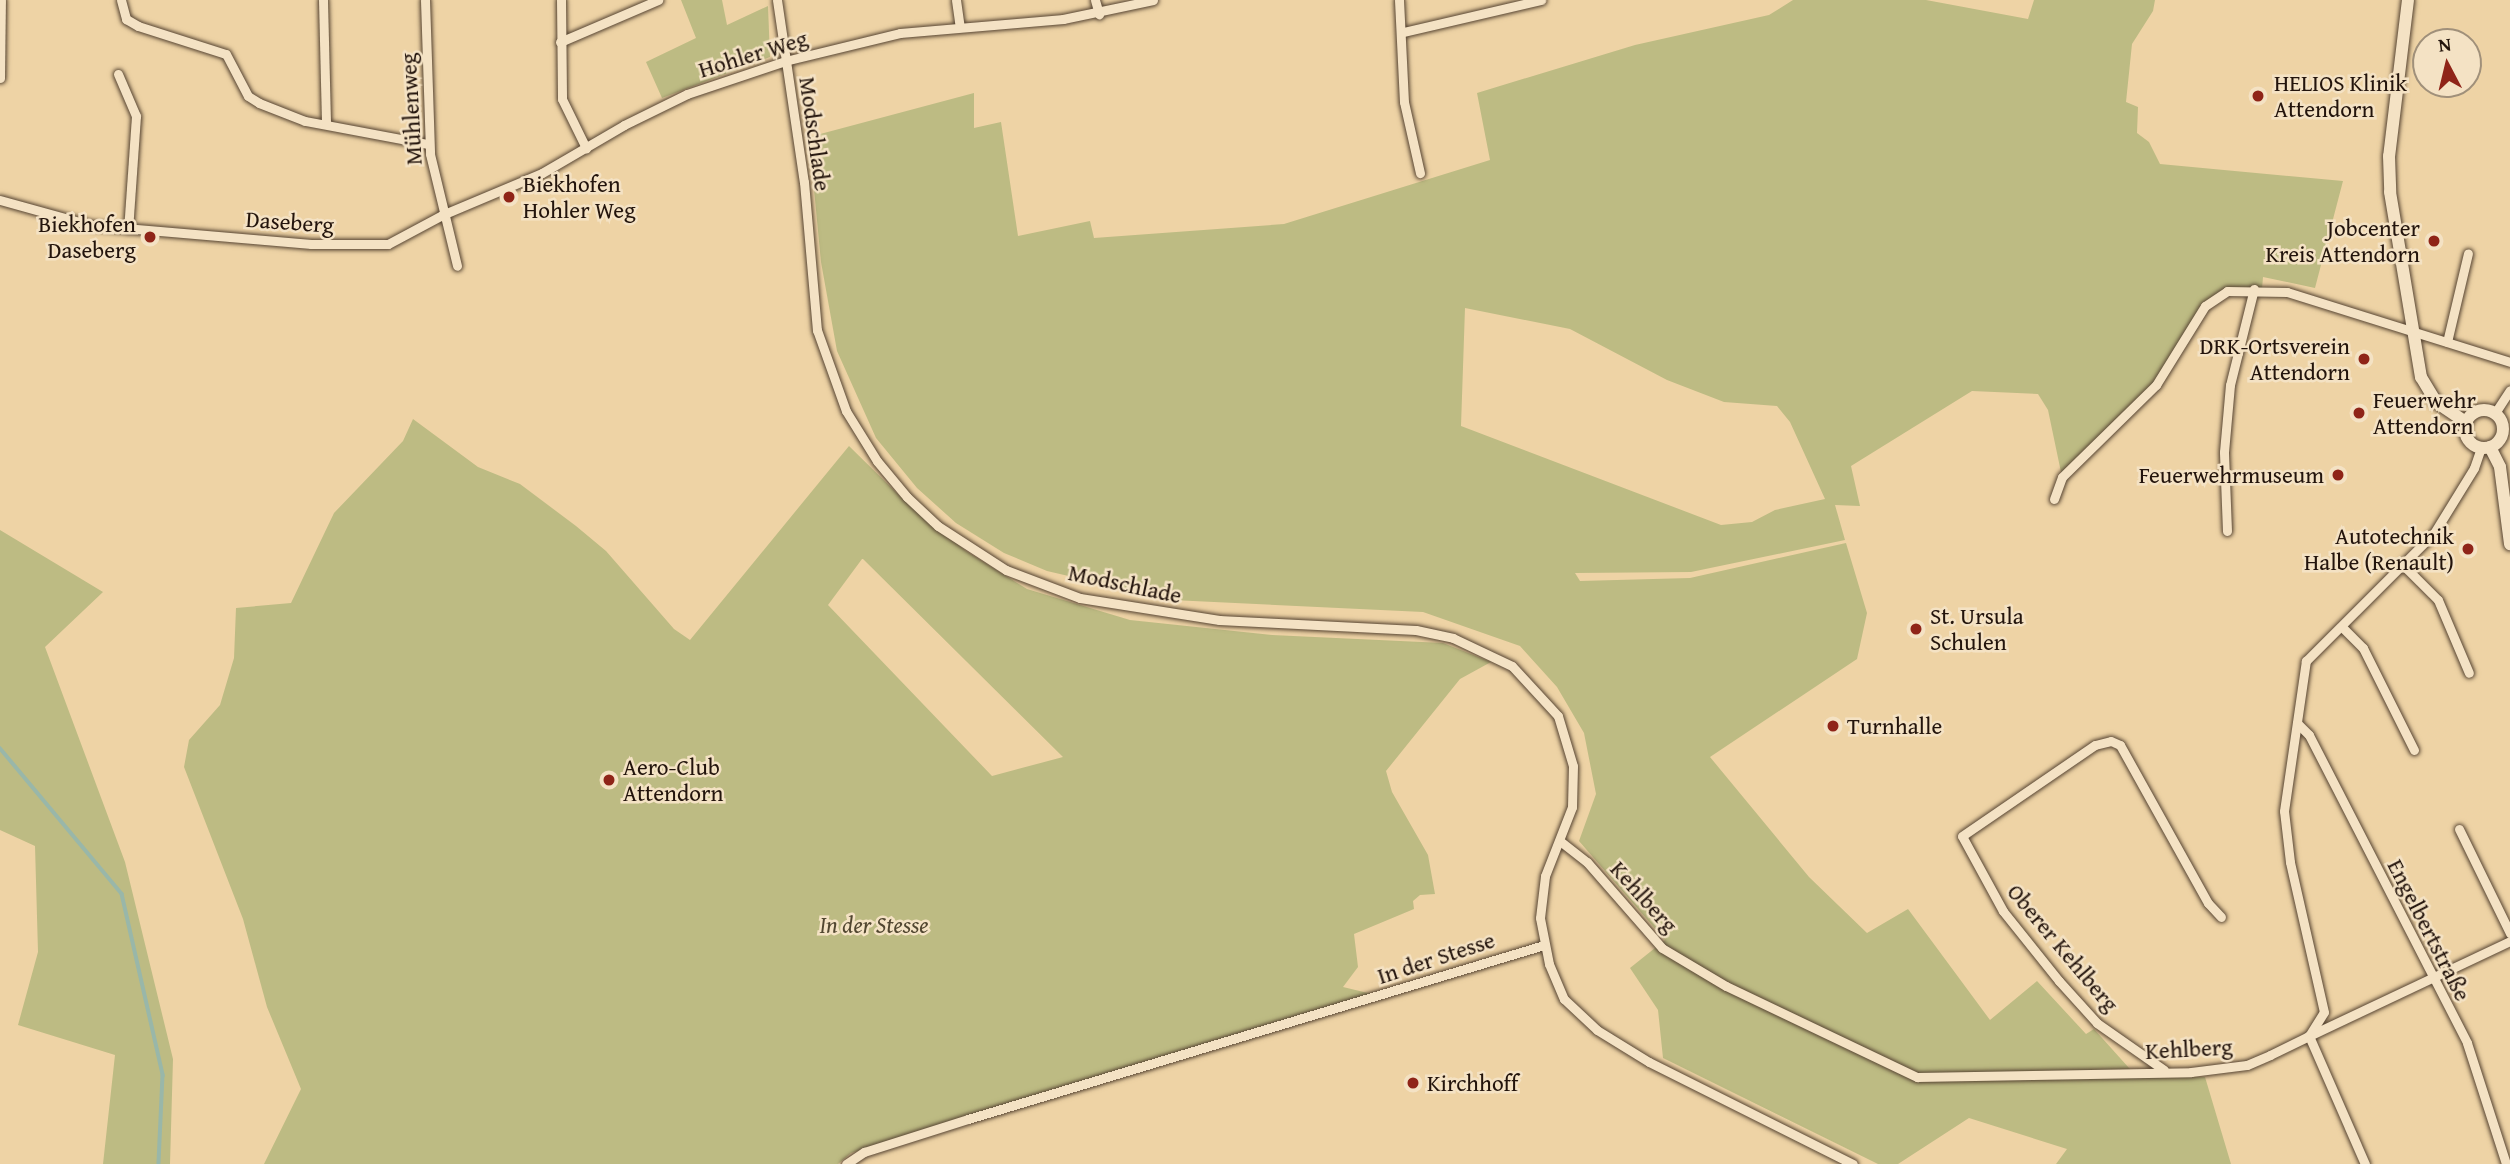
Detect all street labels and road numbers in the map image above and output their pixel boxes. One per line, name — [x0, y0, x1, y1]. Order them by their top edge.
street label: Hohler Weg — [695, 24, 811, 84]
street label: Mühlenweg — [394, 52, 428, 166]
street label: Modschlade — [793, 75, 837, 193]
street label: Daseberg — [245, 205, 335, 239]
street label: Modschlade — [1066, 559, 1184, 609]
street label: Kehlberg — [1605, 855, 1683, 939]
street label: Engelbertstraße — [2381, 855, 2477, 1005]
street label: Oberer Kehlberg — [2001, 878, 2125, 1018]
street label: In der Stesse — [1374, 926, 1498, 990]
street label: Kehlberg — [2145, 1033, 2233, 1065]

